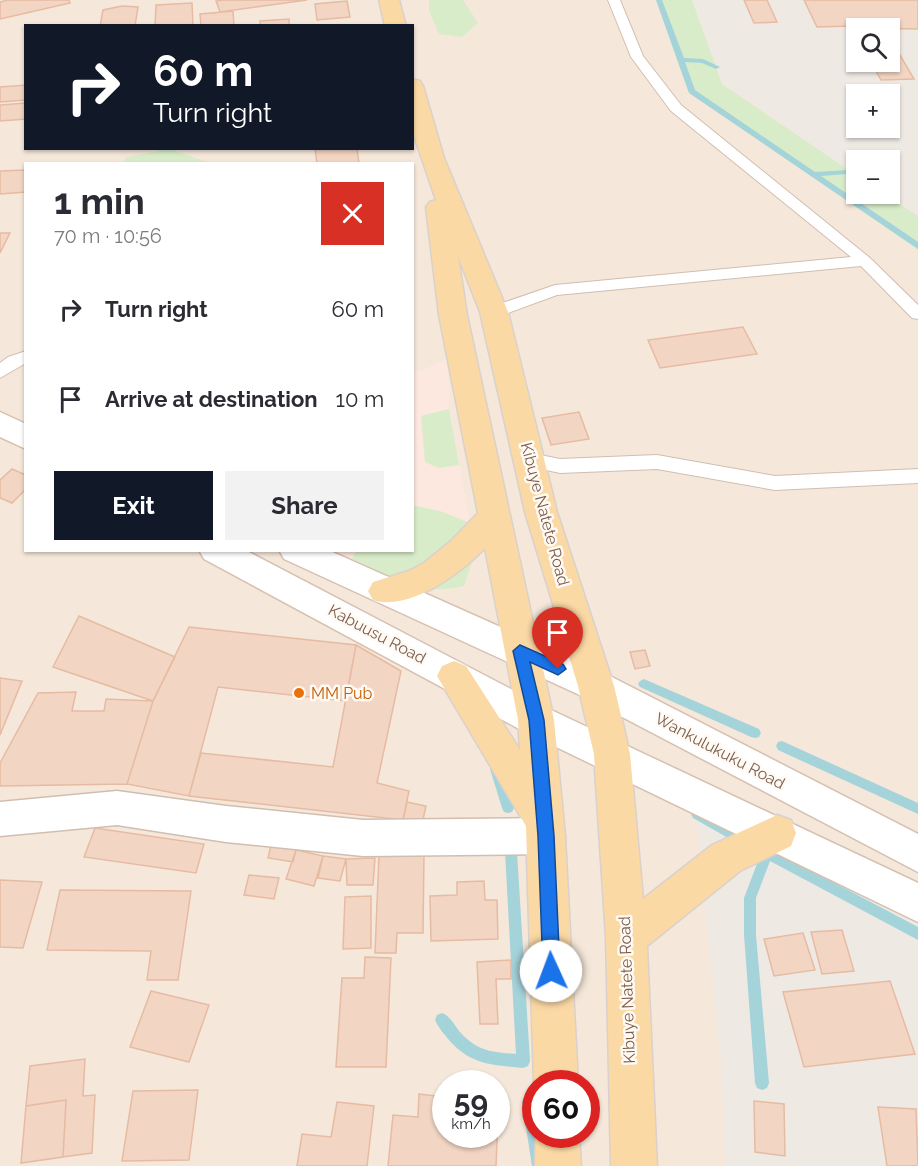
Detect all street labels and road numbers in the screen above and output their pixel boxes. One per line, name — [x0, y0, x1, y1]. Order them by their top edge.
street label: Kibuye Natete Road — [517, 440, 573, 588]
street label: Kabuusu Road — [325, 600, 429, 668]
street label: Wankulukuku Road — [652, 709, 788, 793]
street label: Kibuye Natete Road — [615, 916, 639, 1064]

